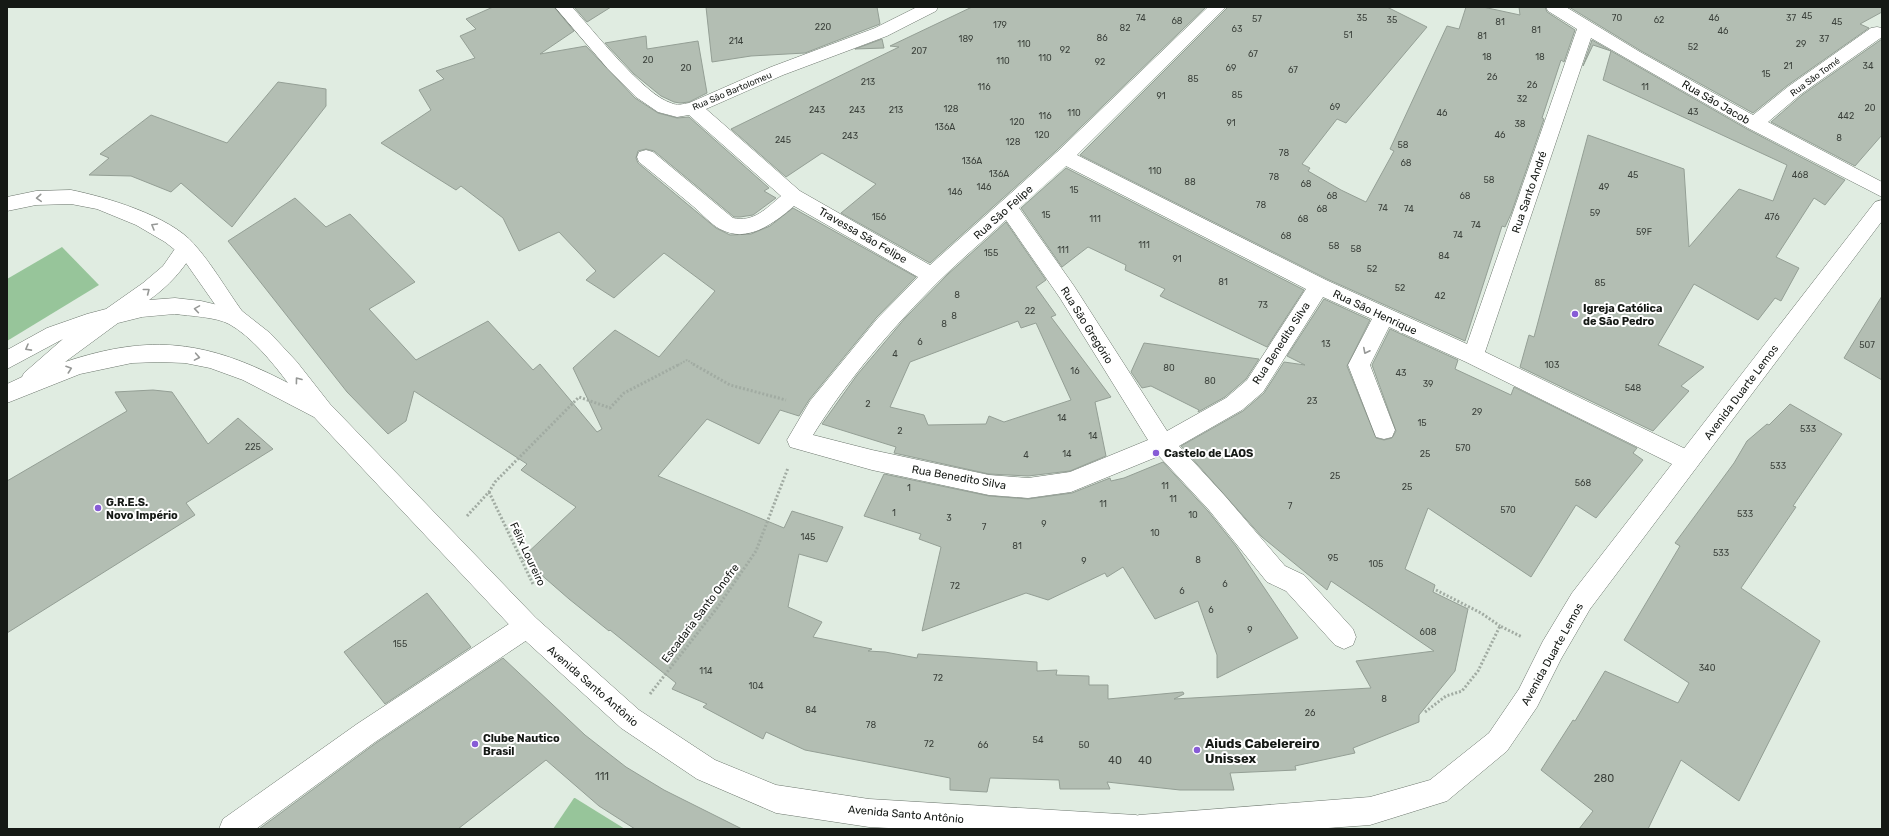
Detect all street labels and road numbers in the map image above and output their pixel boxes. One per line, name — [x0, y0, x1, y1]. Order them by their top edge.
street label: Rua São Tomé — [1788, 56, 1842, 98]
street label: Rua São Bartolomeu — [691, 70, 773, 112]
street label: Rua São Jacob — [1679, 78, 1752, 127]
street label: Rua Santo André — [1509, 149, 1550, 235]
street label: Rua São Felipe — [971, 182, 1036, 242]
street label: Travessa São Felipe — [816, 205, 909, 266]
street label: Rua São Gregório — [1058, 284, 1115, 366]
street label: Rua São Henrique — [1331, 287, 1419, 338]
street label: Rua Benedito Silva — [1250, 300, 1313, 387]
street label: Avenida Duarte Lemos — [1702, 342, 1782, 442]
street label: Rua Benedito Silva — [911, 463, 1007, 492]
street label: Félix Loureiro — [507, 520, 548, 588]
street label: Escadaria Santo Onofre — [659, 561, 742, 665]
street label: Avenida Duarte Lemos — [1519, 600, 1586, 708]
street label: Avenida Santo Antônio — [544, 643, 641, 729]
street label: Avenida Santo Antônio — [847, 803, 965, 826]

